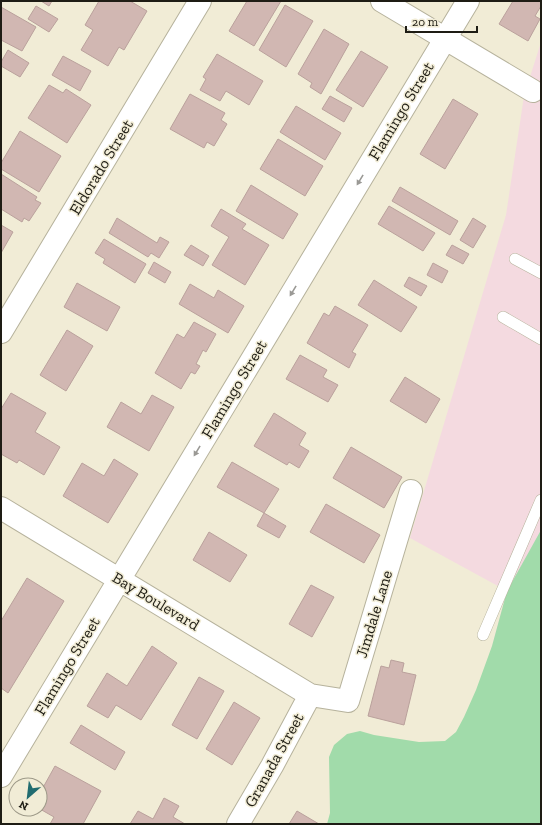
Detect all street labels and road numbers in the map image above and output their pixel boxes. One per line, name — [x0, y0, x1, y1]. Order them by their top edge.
street label: Flamingo Street — [364, 58, 438, 164]
street label: Eldorado Street — [65, 116, 137, 218]
street label: Flamingo Street — [197, 336, 271, 442]
street label: Bay Boulevard — [109, 568, 203, 635]
street label: Jimdale Lane — [352, 568, 396, 660]
street label: Flamingo Street — [30, 613, 104, 719]
street label: Granada Street — [240, 710, 308, 810]

